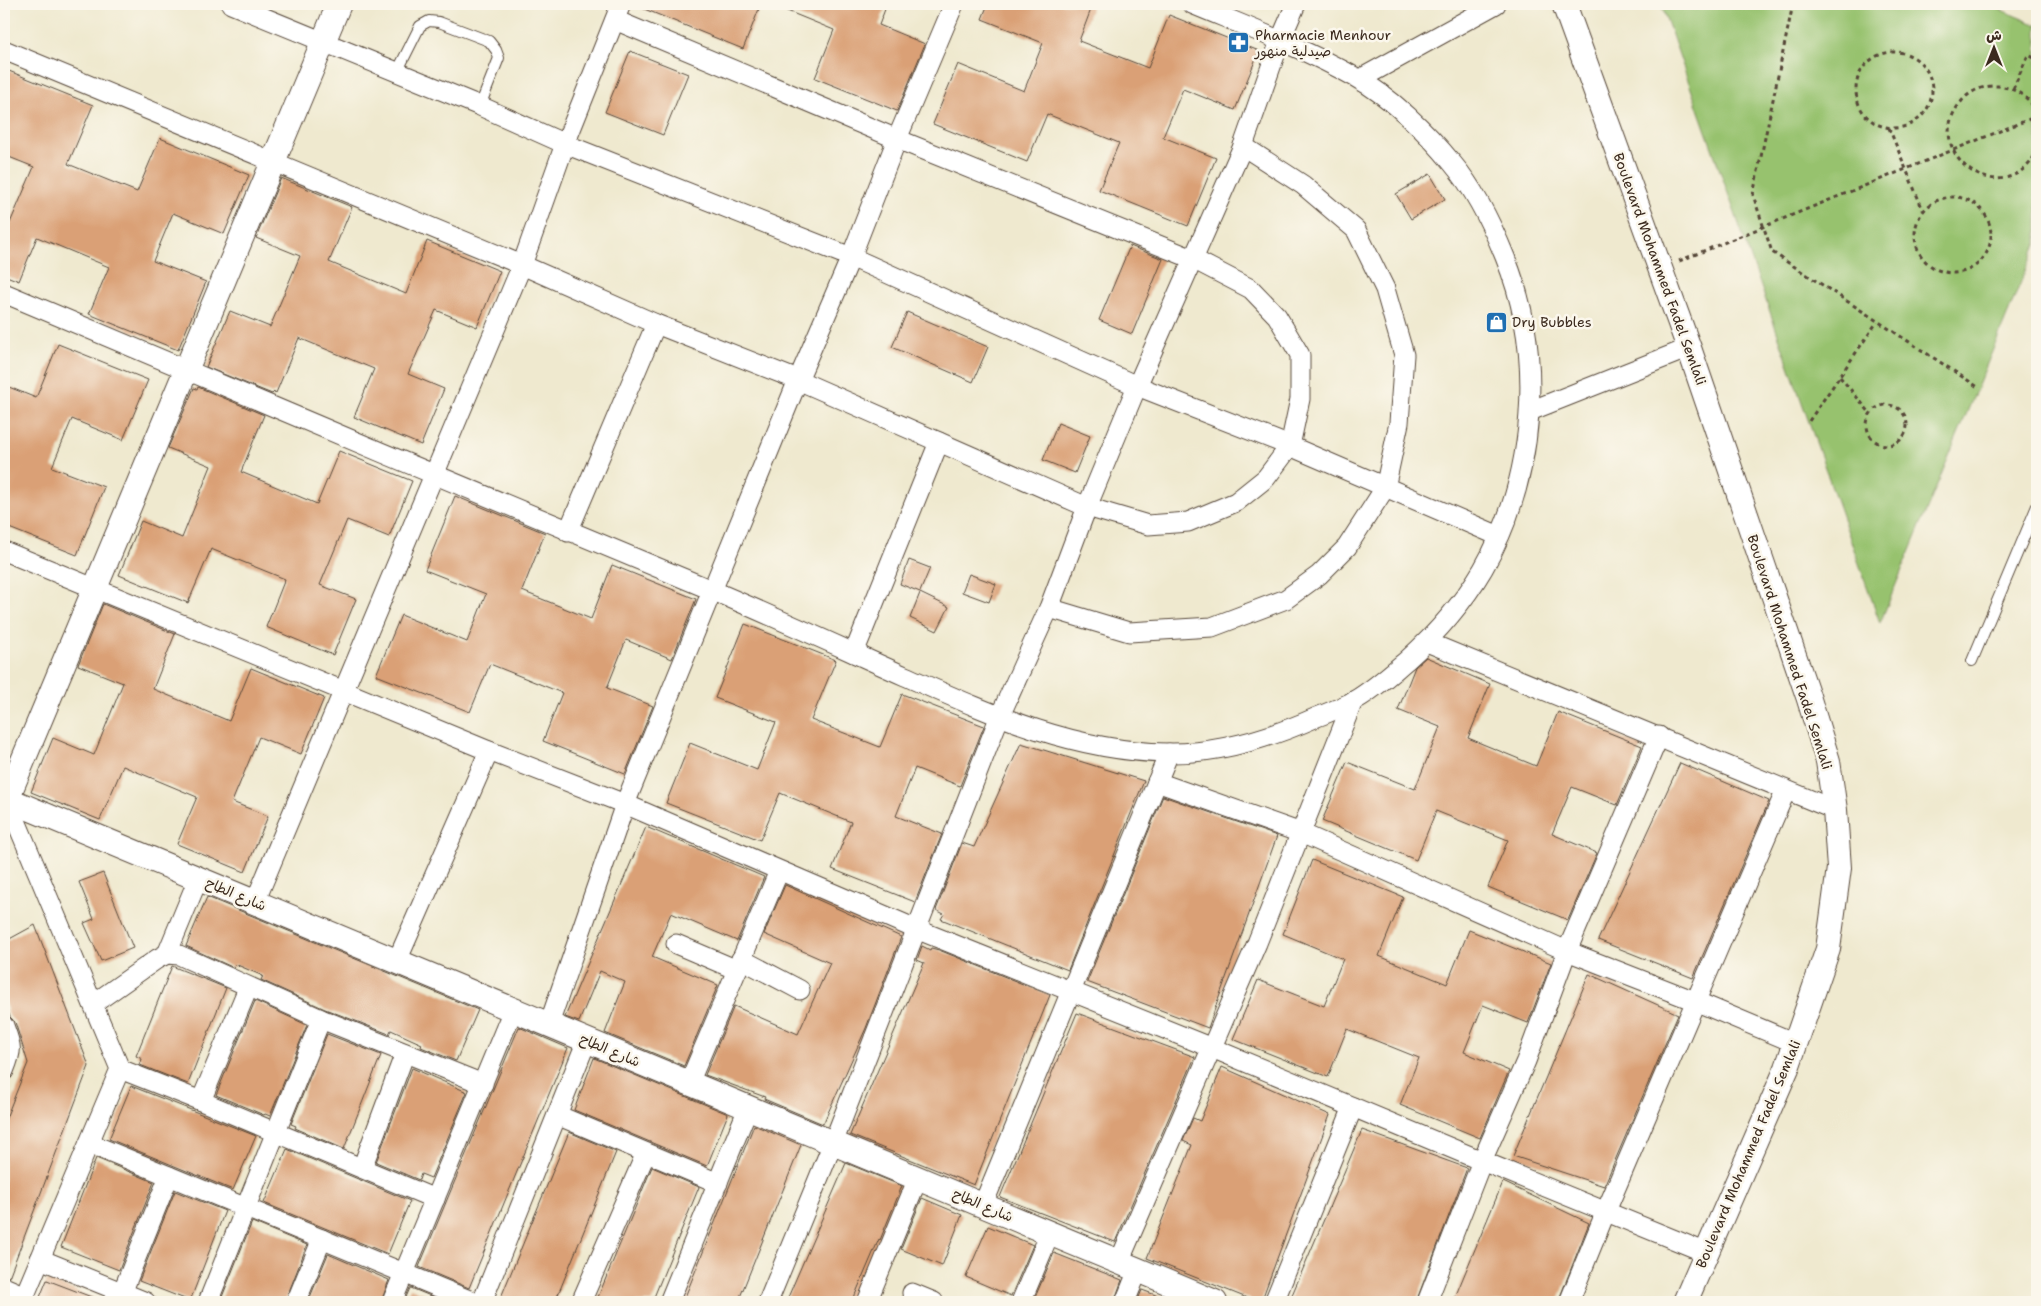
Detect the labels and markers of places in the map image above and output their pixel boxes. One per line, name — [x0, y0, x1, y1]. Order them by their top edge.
place label: Pharmacie Menhour صيدلية منهور — [1254, 26, 1392, 61]
pharmacy icon: Pharmacie Menhour صيدلية منهور — [1227, 31, 1251, 55]
shop icon: Dry Bubbles — [1484, 310, 1508, 334]
place label: Dry Bubbles — [1512, 313, 1592, 331]

